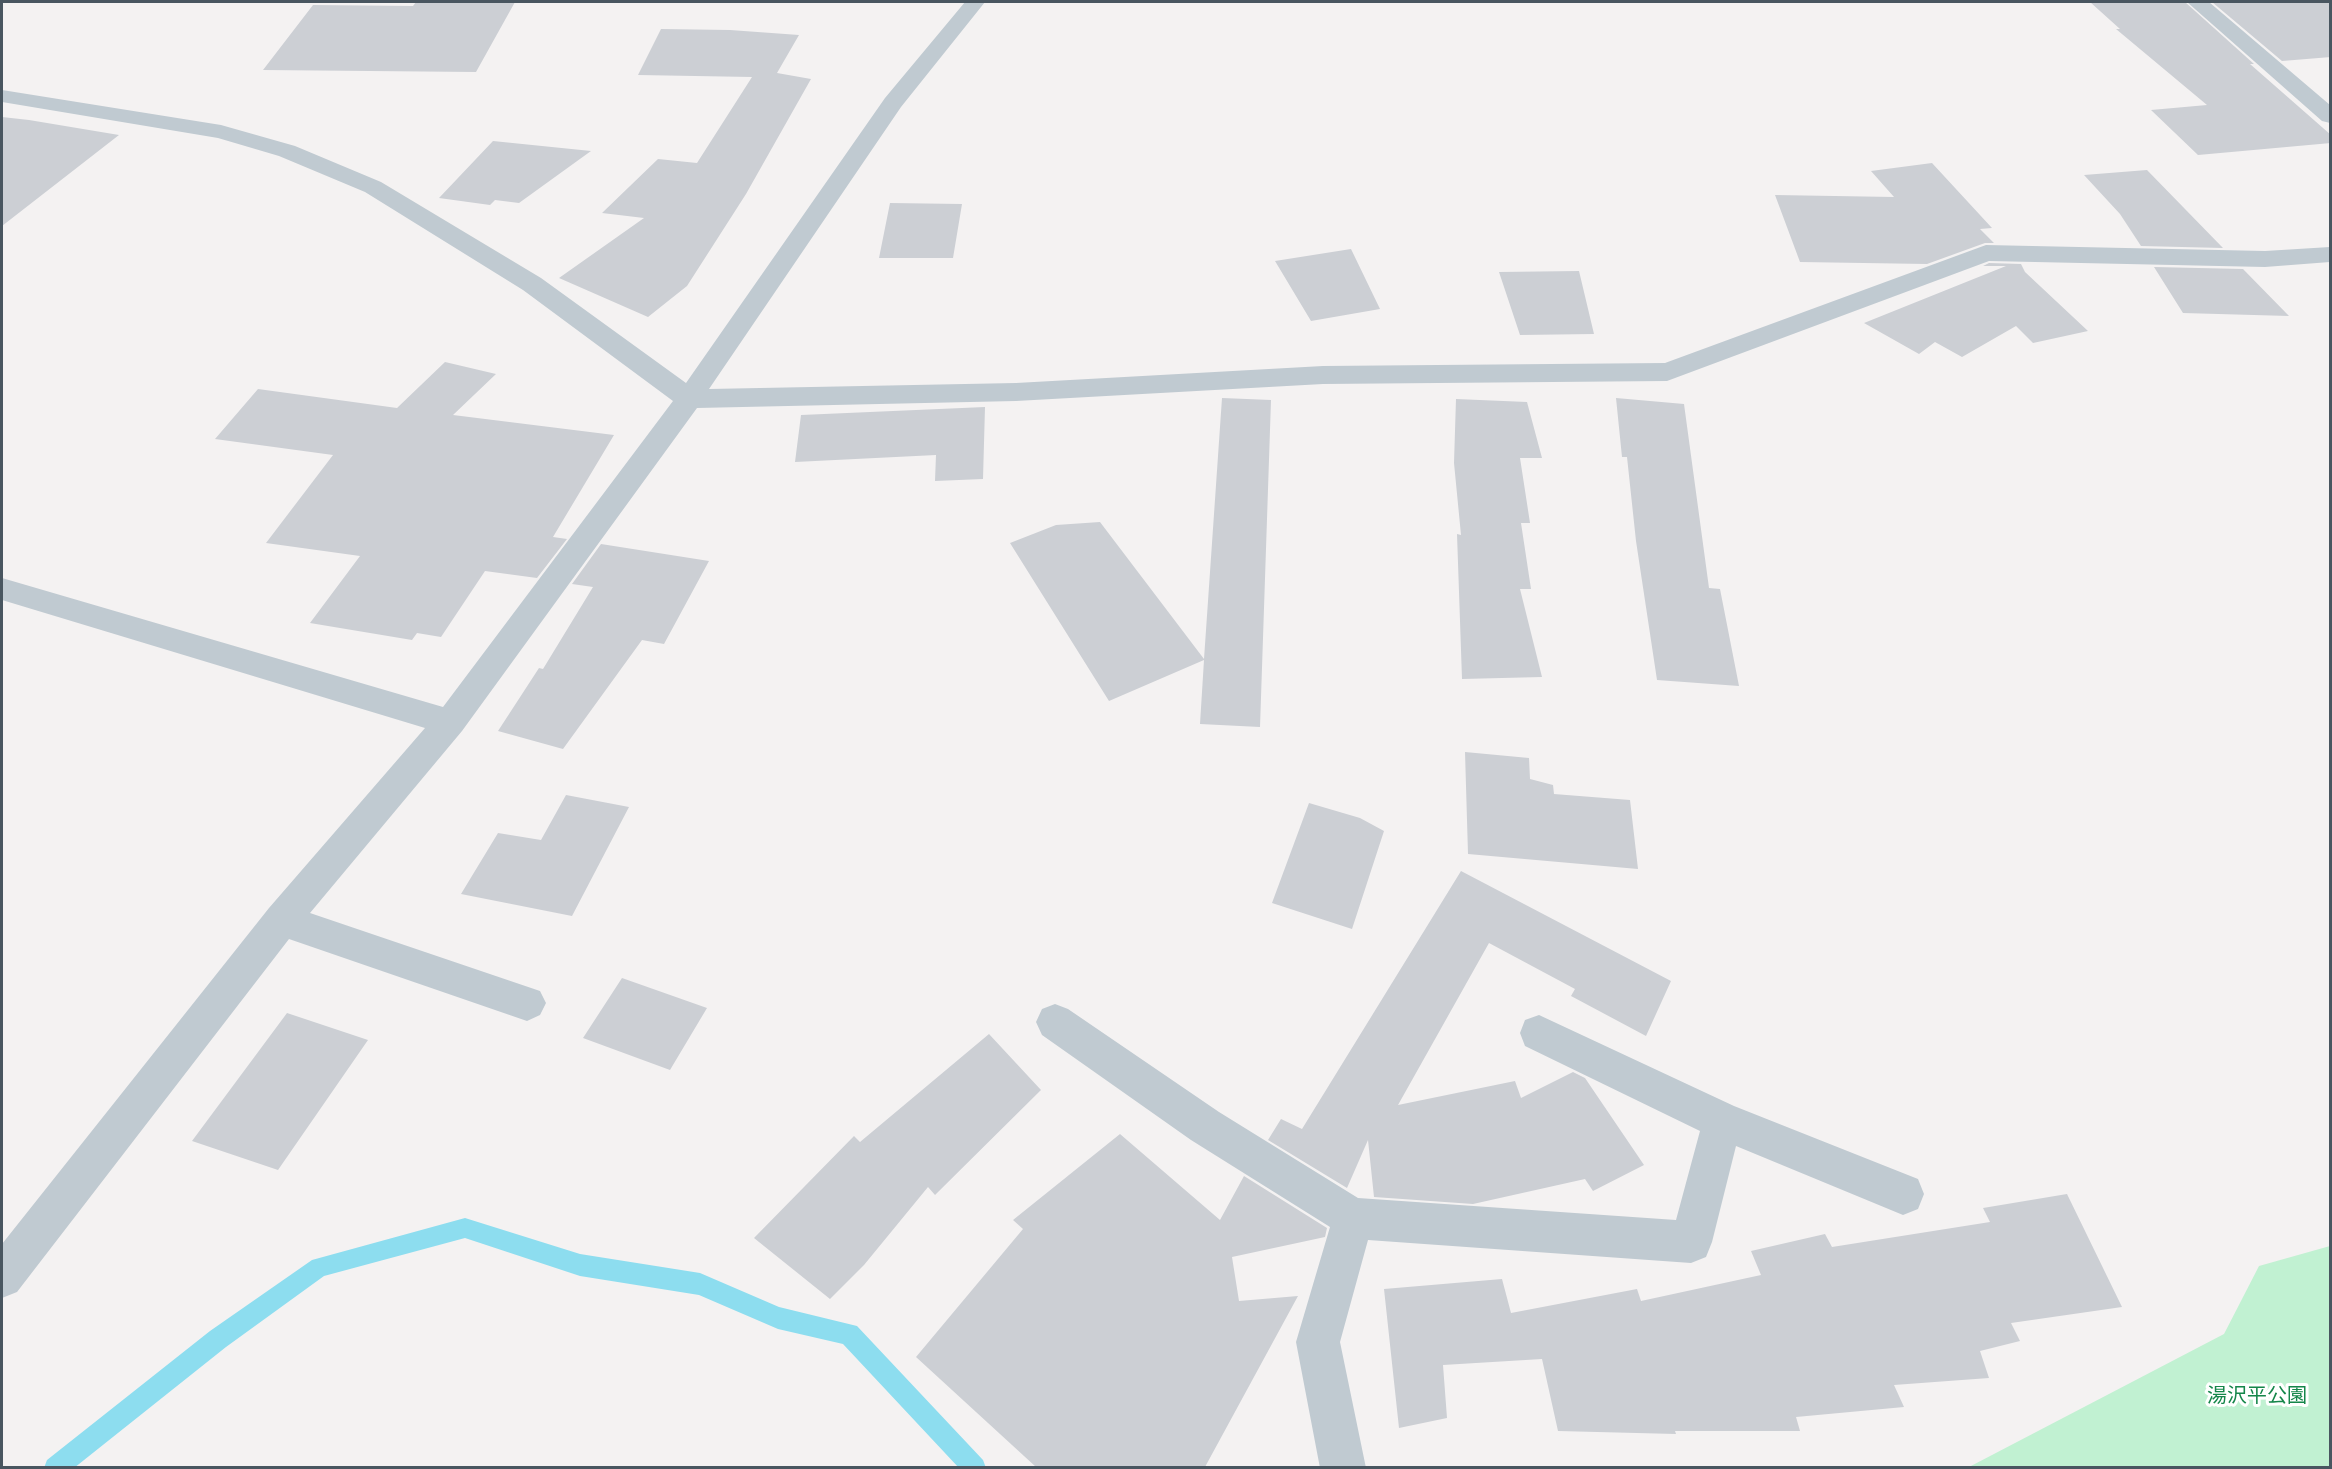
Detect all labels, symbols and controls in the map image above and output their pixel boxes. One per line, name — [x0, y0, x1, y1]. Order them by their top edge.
park label: 湯沢平公園 — [2207, 1384, 2307, 1408]

